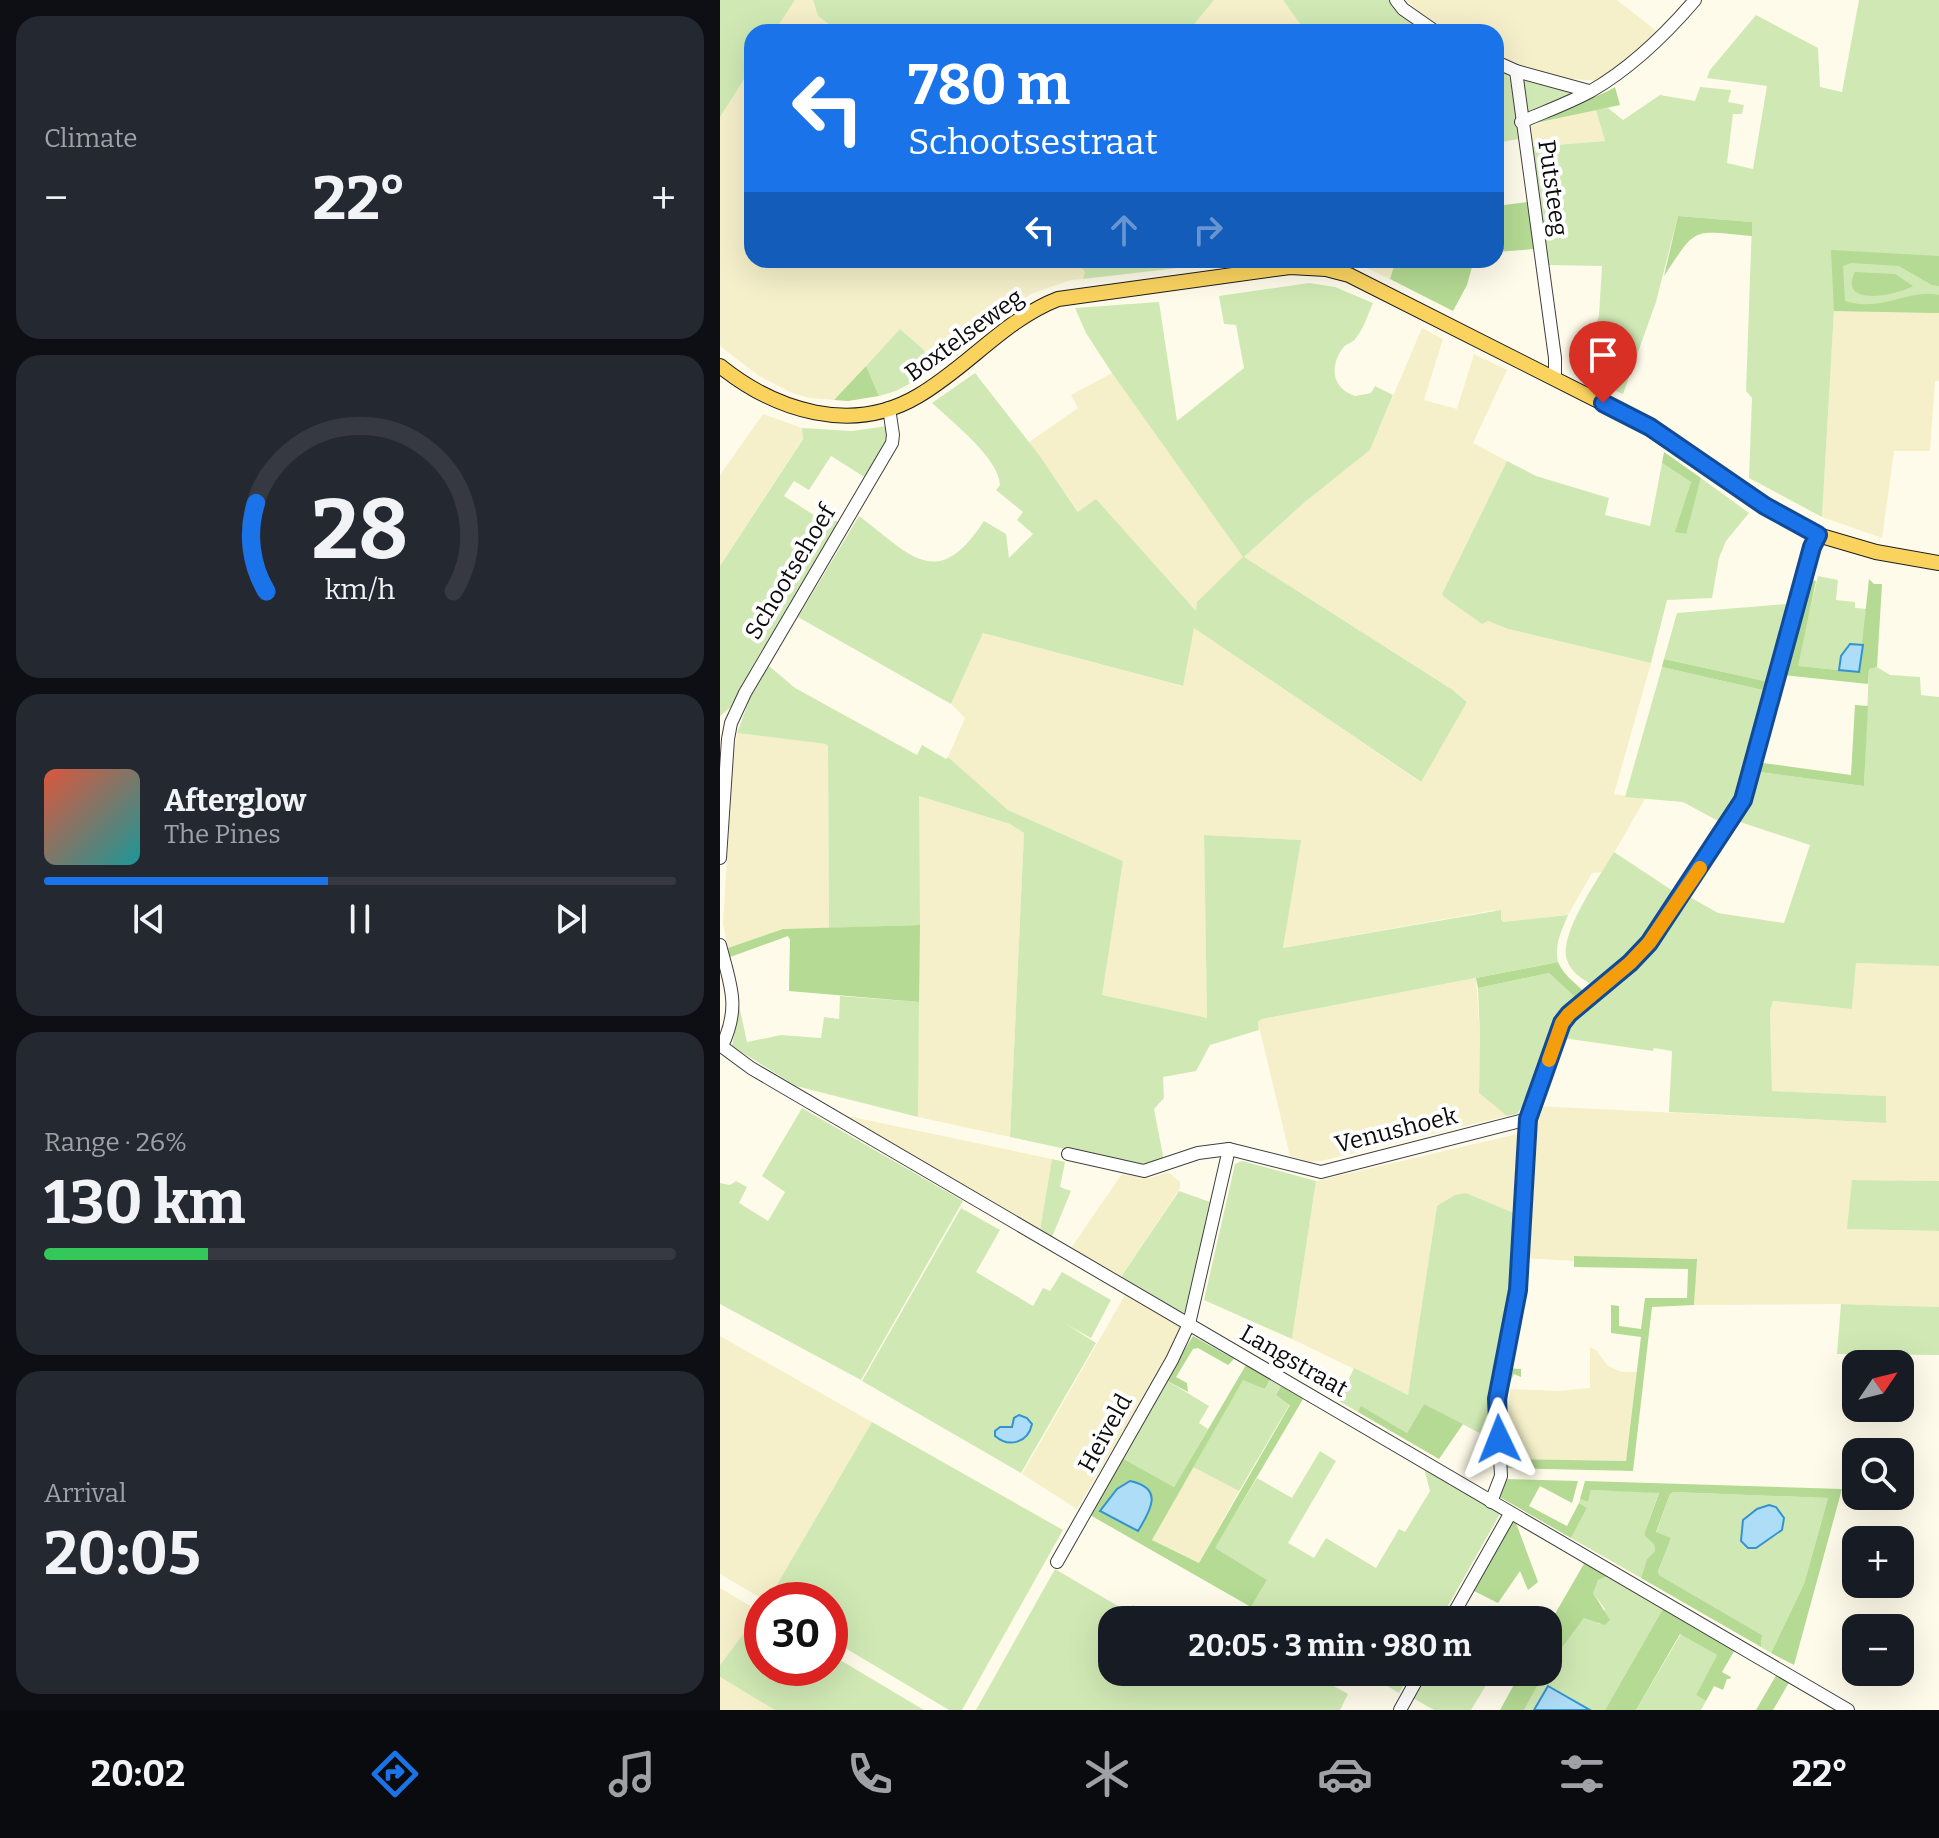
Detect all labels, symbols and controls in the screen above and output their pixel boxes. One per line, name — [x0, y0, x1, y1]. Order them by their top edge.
text: 780 m — [908, 52, 1070, 119]
icon: left — [776, 56, 880, 160]
text: Schootsestraat — [908, 120, 1158, 164]
text: Climate — [44, 123, 138, 154]
street label: Putsteeg — [1532, 138, 1574, 238]
text: 22° — [313, 163, 407, 235]
text: − — [44, 172, 68, 225]
text: + — [651, 172, 676, 225]
icon: left — [1018, 208, 1062, 252]
icon: ahead — [1102, 208, 1146, 252]
icon: right — [1186, 208, 1230, 252]
street label: Boxtelseweg — [900, 283, 1028, 387]
pin — [1569, 321, 1637, 403]
icon: arrive — [1581, 333, 1625, 377]
text: 28 — [312, 480, 408, 580]
street label: Schootsehoef — [739, 498, 842, 644]
text: km/h — [325, 572, 396, 607]
text: Afterglow — [164, 783, 306, 819]
text: The Pines — [164, 819, 281, 850]
icon: previous — [127, 897, 171, 941]
icon: pause — [338, 897, 382, 941]
icon: next — [549, 897, 593, 941]
street label: Venushoek — [1332, 1101, 1460, 1159]
text: Range · 26% — [44, 1127, 187, 1158]
text: 130 km — [44, 1167, 245, 1239]
street label: Langstraat — [1235, 1319, 1353, 1403]
north arrow — [1842, 1350, 1914, 1422]
map controls — [1842, 1350, 1914, 1686]
street label: Heiveld — [1072, 1389, 1138, 1477]
position arrow — [1457, 1397, 1541, 1481]
button: search — [1842, 1438, 1914, 1510]
text: Arrival — [44, 1478, 126, 1509]
text: 20:05 — [44, 1518, 201, 1590]
button: + — [1842, 1526, 1914, 1598]
speed limit sign: 30 — [744, 1582, 848, 1686]
button: − — [1842, 1614, 1914, 1686]
text: 20:05 · 3 min · 980 m — [1189, 1628, 1472, 1664]
icon: directions — [367, 1746, 423, 1802]
icon: music — [604, 1746, 660, 1802]
icon: phone — [842, 1746, 898, 1802]
icon: climate — [1079, 1746, 1135, 1802]
icon: car — [1317, 1746, 1373, 1802]
icon: filters — [1554, 1746, 1610, 1802]
text: 20:02 — [91, 1752, 185, 1796]
text: 22° — [1792, 1752, 1848, 1796]

